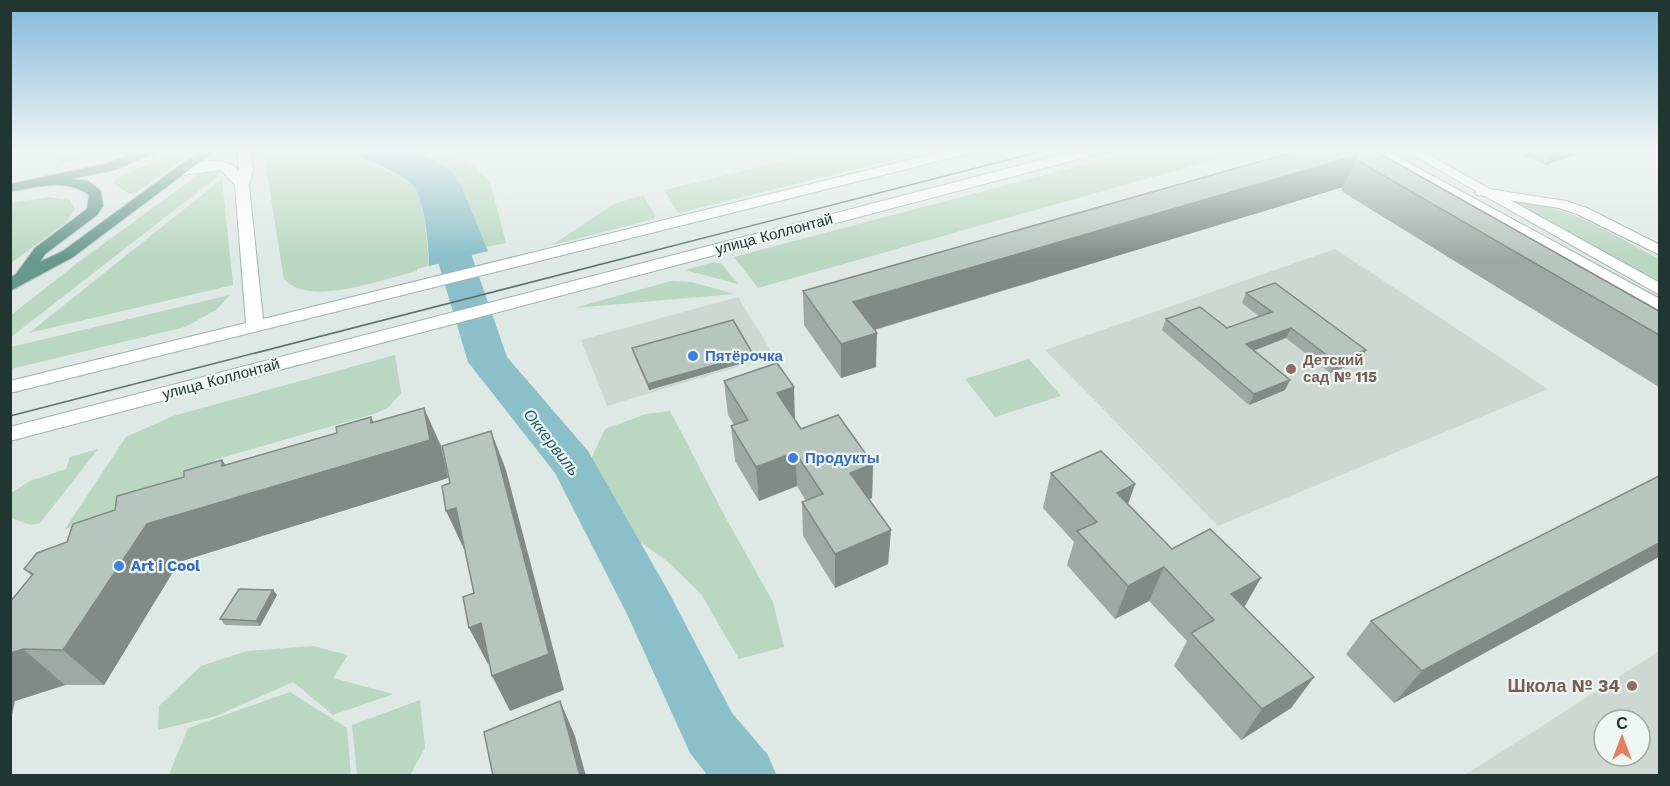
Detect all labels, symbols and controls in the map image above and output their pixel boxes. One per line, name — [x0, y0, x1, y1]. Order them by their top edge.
street label: улица Коллонтай — [713, 210, 835, 258]
place label: Пятёрочка — [705, 347, 783, 365]
marker: Пятёрочка — [686, 349, 700, 363]
place label: Детский сад № 115 — [1303, 351, 1377, 386]
street label: улица Коллонтай — [160, 355, 282, 403]
marker: Детский сад № 115 — [1284, 362, 1298, 376]
water label: Оккервиль — [519, 405, 584, 480]
place label: Продукты — [805, 449, 880, 467]
marker: Продукты — [786, 451, 800, 465]
place label: Art i Cool — [131, 557, 200, 575]
marker: Art i Cool — [112, 559, 126, 573]
place label: Школа № 34 — [1508, 675, 1620, 696]
marker: Школа № 34 — [1625, 679, 1639, 693]
north arrow — [1592, 708, 1652, 768]
text: С — [1616, 714, 1628, 733]

